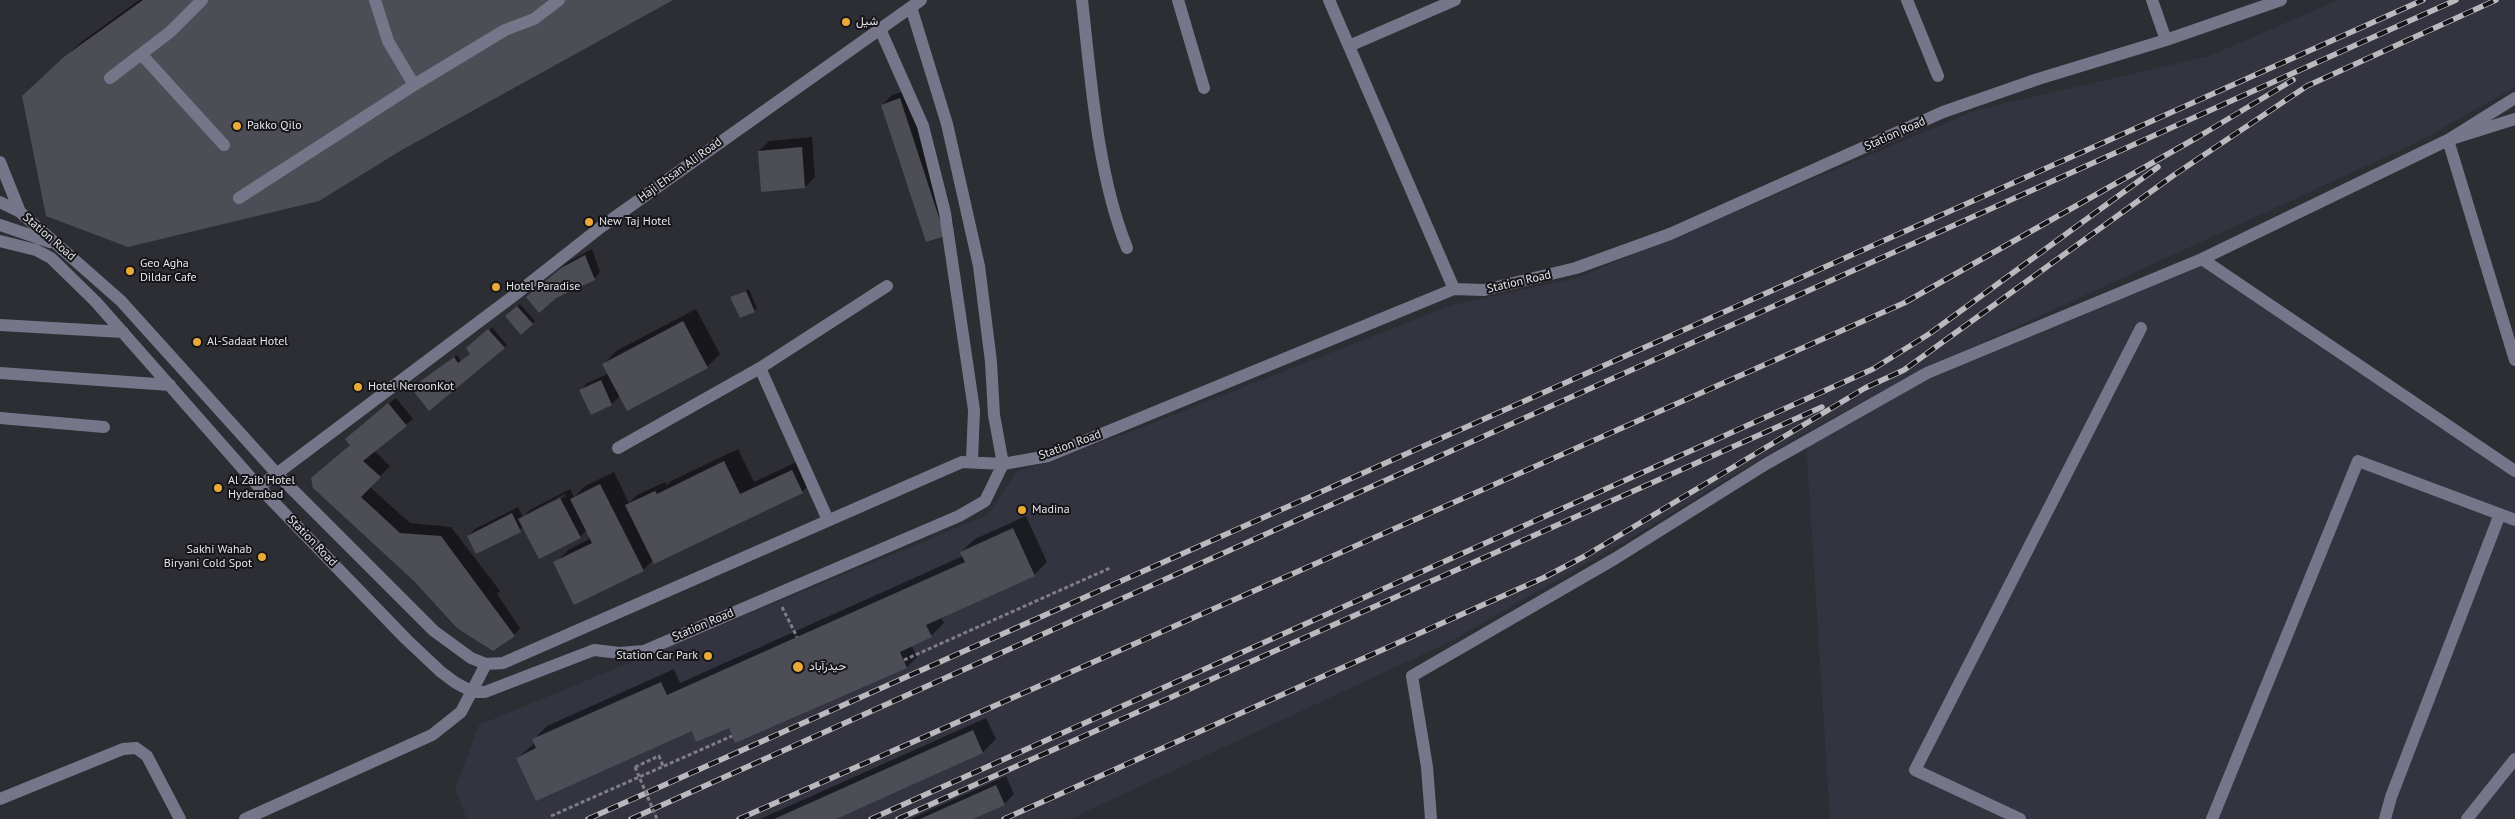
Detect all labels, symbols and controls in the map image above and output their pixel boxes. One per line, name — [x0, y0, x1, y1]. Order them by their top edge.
place label: شیل — [856, 15, 878, 29]
marker: شیل — [840, 16, 852, 28]
street label: Station Road — [1862, 114, 1928, 154]
place label: Pakko Qilo — [247, 119, 302, 133]
marker: Pakko Qilo — [231, 120, 243, 132]
street label: Haji Ehsan Ali Road — [635, 135, 725, 205]
street label: Station Road — [20, 210, 78, 264]
place label: New Taj Hotel — [599, 215, 671, 229]
marker: New Taj Hotel — [583, 216, 595, 228]
place label: Geo Agha Dildar Cafe — [140, 257, 197, 285]
marker: Geo Agha Dildar Cafe — [124, 265, 136, 277]
street label: Station Road — [1486, 268, 1552, 296]
place label: Hotel Paradise — [506, 280, 580, 294]
marker: Hotel Paradise — [490, 281, 502, 293]
place label: Al-Sadaat Hotel — [207, 335, 288, 349]
marker: Al-Sadaat Hotel — [191, 336, 203, 348]
place label: Hotel NeroonKot — [368, 380, 454, 394]
marker: Hotel NeroonKot — [352, 381, 364, 393]
street label: Station Road — [1037, 427, 1103, 463]
place label: Al Zaib Hotel Hyderabad — [228, 474, 295, 502]
marker: Al Zaib Hotel Hyderabad — [212, 482, 224, 494]
place label: Madina — [1032, 503, 1070, 517]
marker: Madina — [1016, 504, 1028, 516]
street label: Station Road — [284, 513, 340, 569]
place label: Sakhi Wahab Biryani Cold Spot — [164, 543, 252, 571]
marker: Sakhi Wahab Biryani Cold Spot — [256, 551, 268, 563]
street label: Station Road — [670, 606, 736, 644]
place label: Station Car Park — [616, 649, 698, 663]
marker: Station Car Park — [702, 650, 714, 662]
marker: حیدرآباد — [791, 660, 805, 674]
place label: حیدرآباد — [809, 660, 846, 674]

